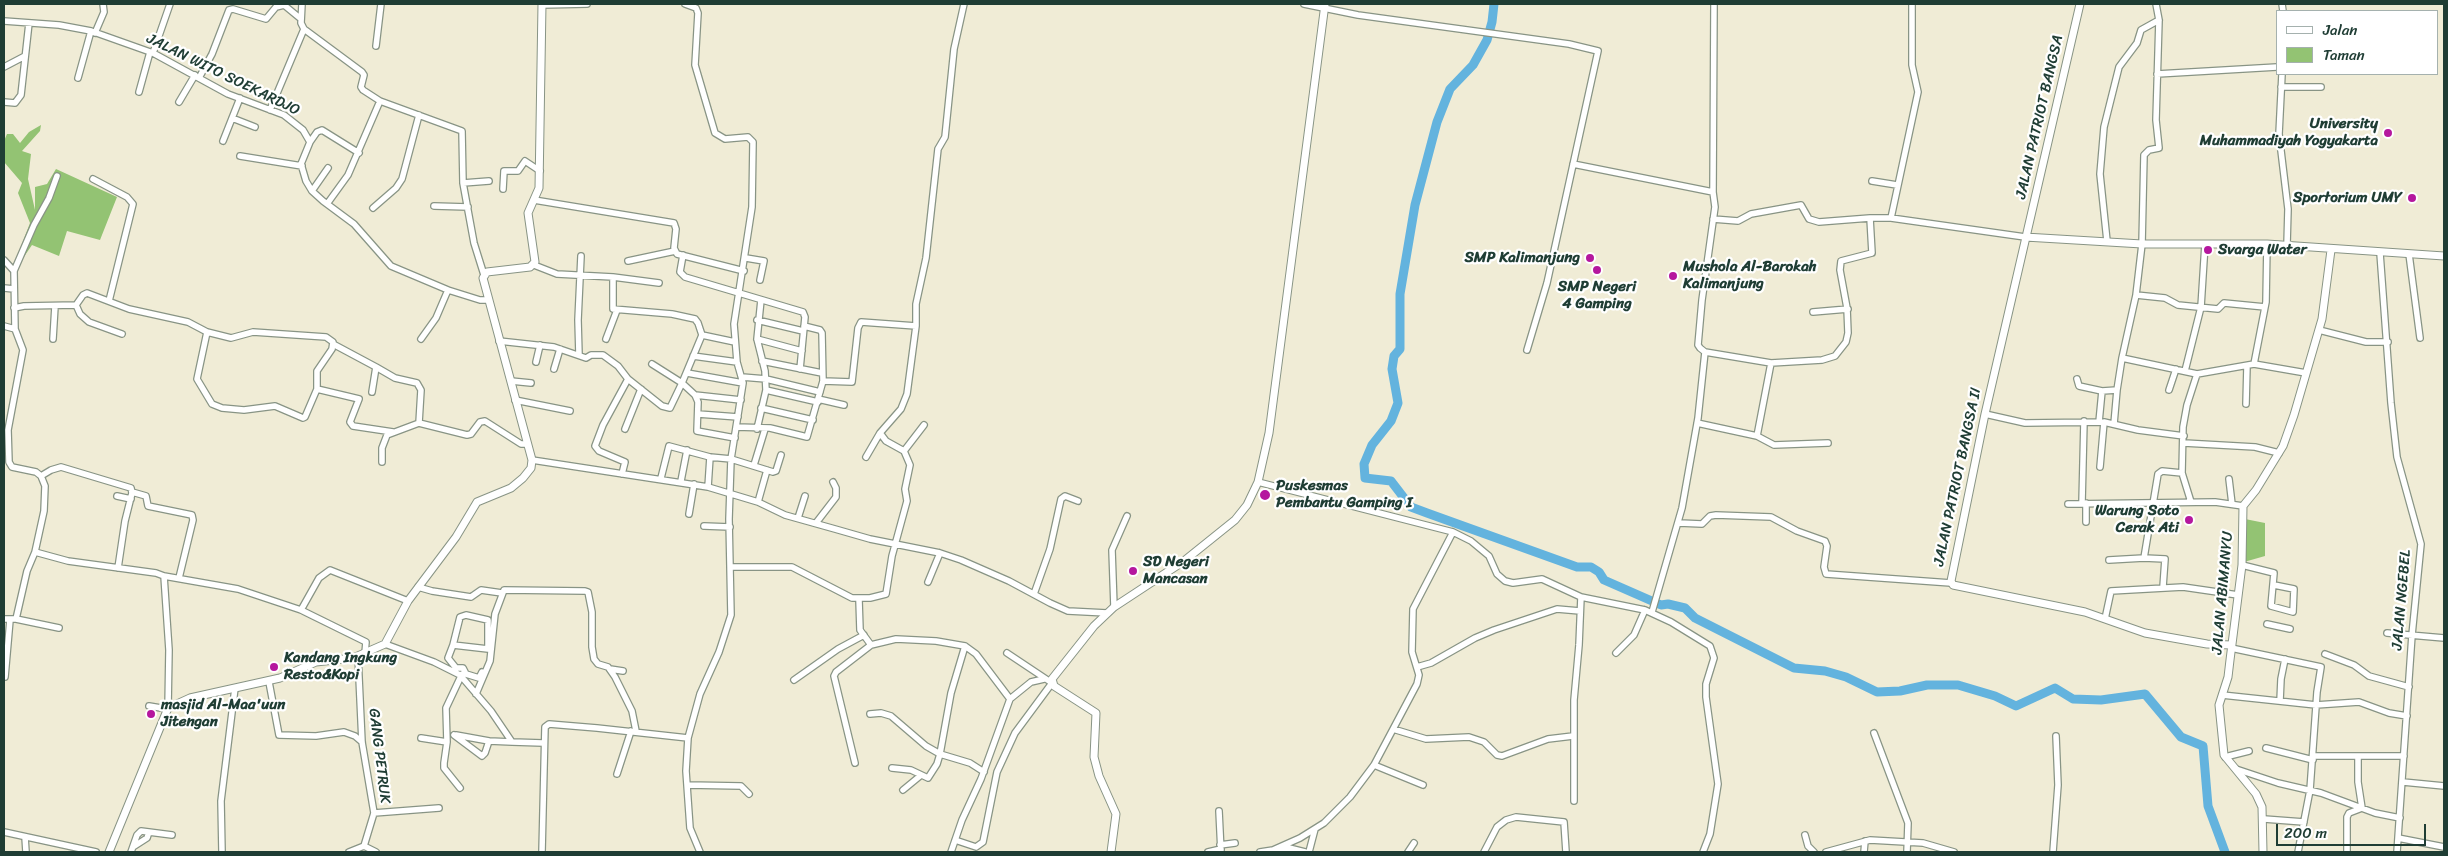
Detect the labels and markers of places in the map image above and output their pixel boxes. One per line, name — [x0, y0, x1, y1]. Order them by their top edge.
place label: University Muhammadiyah Yogyakarta — [2200, 115, 2378, 150]
marker: University Muhammadiyah Yogyakarta — [2382, 127, 2394, 139]
place label: Sportorium UMY — [2293, 189, 2402, 207]
marker: Sportorium UMY — [2406, 192, 2418, 204]
place label: Svarga Water — [2218, 241, 2307, 259]
marker: Svarga Water — [2202, 244, 2214, 256]
place label: SMP Kalimanjung — [1464, 249, 1580, 267]
marker: SMP Kalimanjung — [1584, 252, 1596, 264]
place label: Mushola Al-Barokah Kalimanjung — [1683, 258, 1817, 293]
marker: SMP Negeri 4 Gamping — [1591, 264, 1603, 276]
marker: Mushola Al-Barokah Kalimanjung — [1667, 270, 1679, 282]
place label: SMP Negeri 4 Gamping — [1558, 278, 1636, 313]
place label: Puskesmas Pembantu Gamping I — [1276, 477, 1413, 512]
marker: Puskesmas Pembantu Gamping I — [1258, 488, 1272, 502]
place label: Warung Soto Cerak Ati — [2095, 502, 2179, 537]
marker: Warung Soto Cerak Ati — [2183, 514, 2195, 526]
place label: SD Negeri Mancasan — [1143, 553, 1209, 588]
marker: SD Negeri Mancasan — [1127, 565, 1139, 577]
place label: Kandang Ingkung Resto&Kopi — [284, 649, 397, 684]
marker: Kandang Ingkung Resto&Kopi — [268, 661, 280, 673]
place label: masjid Al-Maa'uun Jitengan — [161, 696, 285, 731]
marker: masjid Al-Maa'uun Jitengan — [145, 708, 157, 720]

